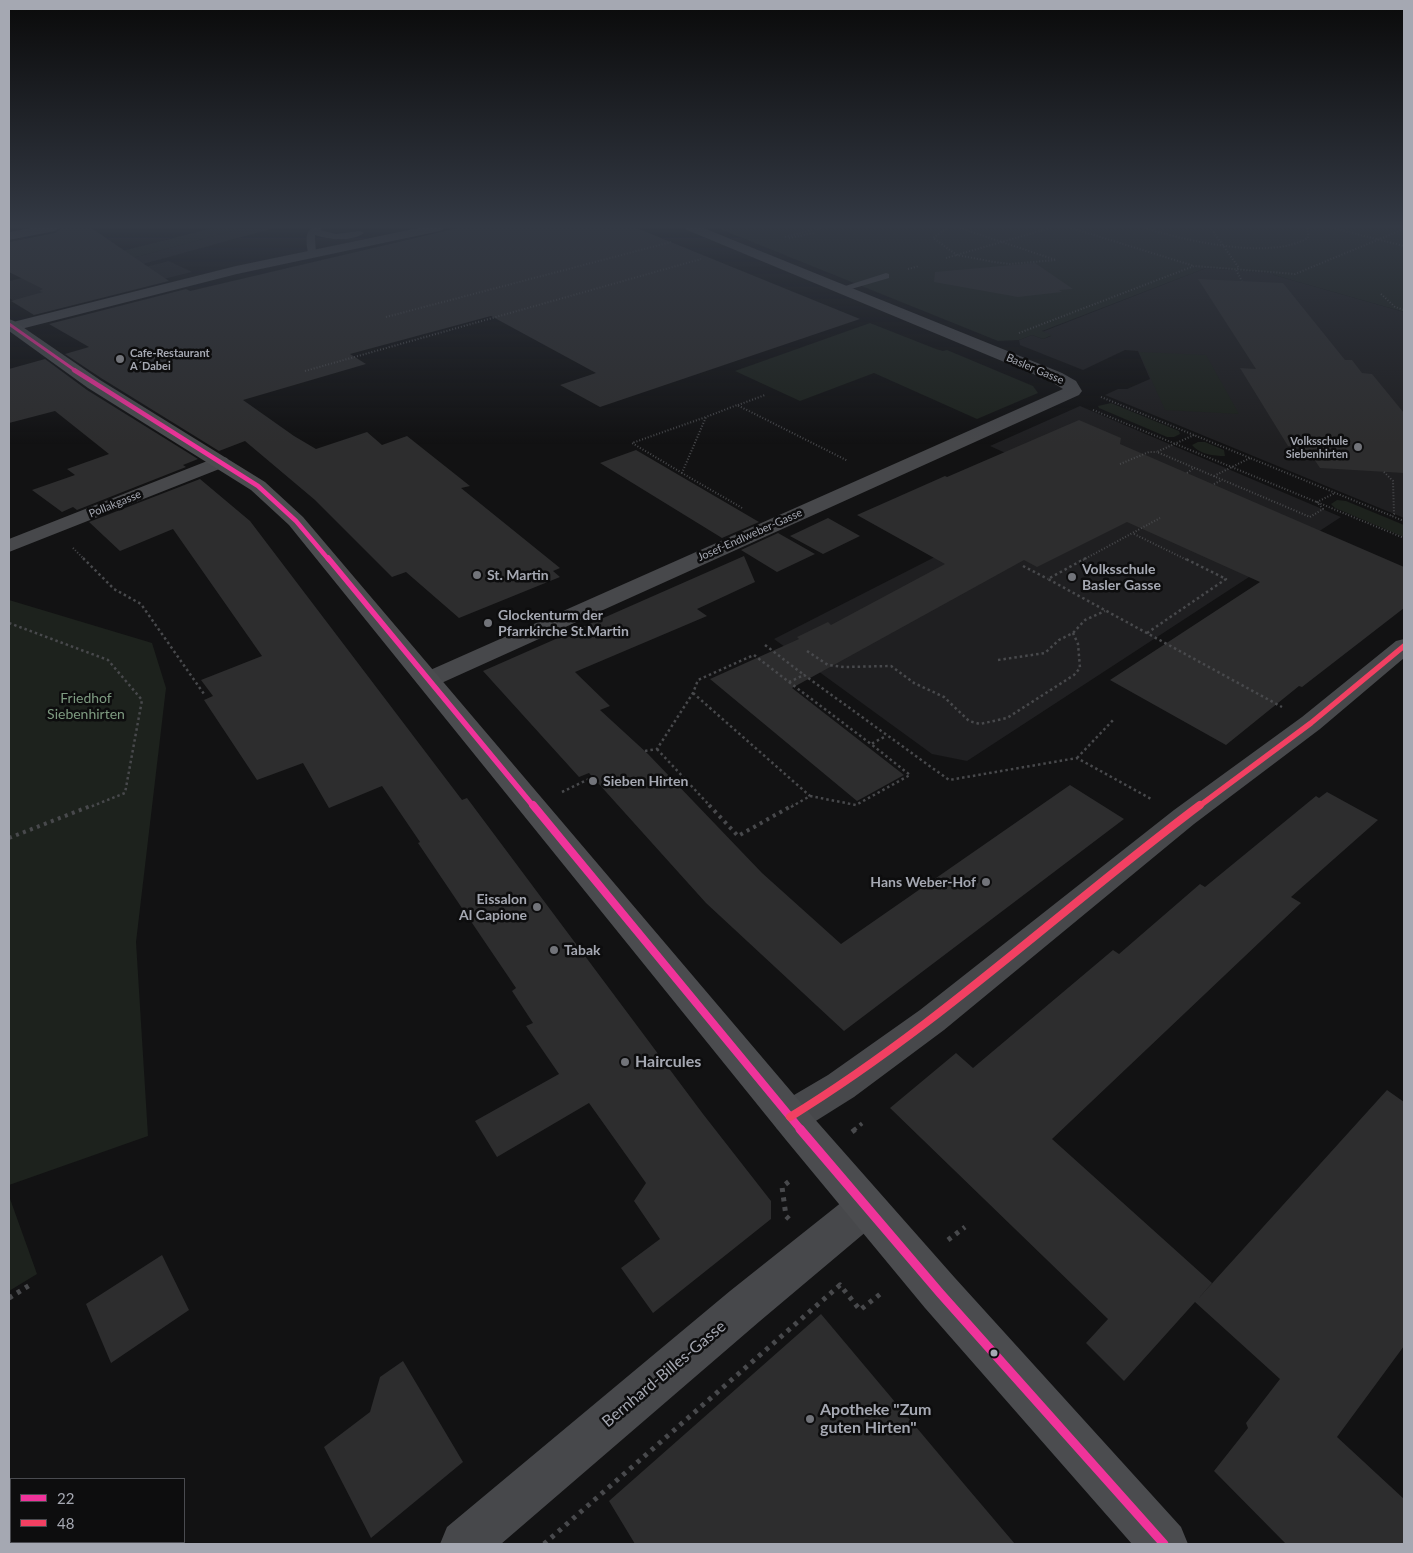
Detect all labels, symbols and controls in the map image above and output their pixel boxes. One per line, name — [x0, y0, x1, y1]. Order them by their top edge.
place label: Cafe-Restaurant A´Dabei — [130, 346, 210, 372]
street label: Basler Gasse — [1004, 351, 1066, 387]
marker: Cafe-Restaurant A´Dabei — [114, 353, 126, 365]
place label: Volksschule Siebenhirten — [1286, 434, 1348, 460]
marker: Volksschule Siebenhirten — [1352, 441, 1364, 453]
street label: Pollakgasse — [87, 488, 143, 520]
street label: Josef-Endlweber-Gasse — [696, 506, 804, 564]
place label: Volksschule Basler Gasse — [1082, 561, 1161, 594]
place label: St. Martin — [487, 567, 549, 583]
marker: St. Martin — [471, 569, 483, 581]
marker: Volksschule Basler Gasse — [1066, 571, 1078, 583]
place label: Glockenturm der Pfarrkirche St.Martin — [498, 607, 629, 640]
marker: Glockenturm der Pfarrkirche St.Martin — [482, 617, 494, 629]
park label: Friedhof Siebenhirten — [47, 690, 125, 722]
place label: Sieben Hirten — [603, 773, 688, 789]
marker: Sieben Hirten — [587, 775, 599, 787]
place label: Hans Weber-Hof — [870, 874, 976, 890]
marker: Hans Weber-Hof — [980, 876, 992, 888]
place label: Eissalon Al Capione — [459, 891, 527, 924]
marker: Eissalon Al Capione — [531, 901, 543, 913]
place label: Tabak — [564, 942, 600, 958]
marker: Tabak — [548, 944, 560, 956]
place label: Haircules — [635, 1052, 701, 1072]
marker: Haircules — [619, 1056, 631, 1068]
street label: Bernhard-Billes-Gasse — [598, 1317, 730, 1431]
unlabelled marker — [989, 1348, 999, 1358]
place label: Apotheke "Zum guten Hirten" — [820, 1400, 931, 1438]
marker: Apotheke "Zum guten Hirten" — [804, 1413, 816, 1425]
legend — [10, 1478, 185, 1543]
text: 22 — [57, 1489, 74, 1507]
text: 48 — [57, 1514, 74, 1532]

